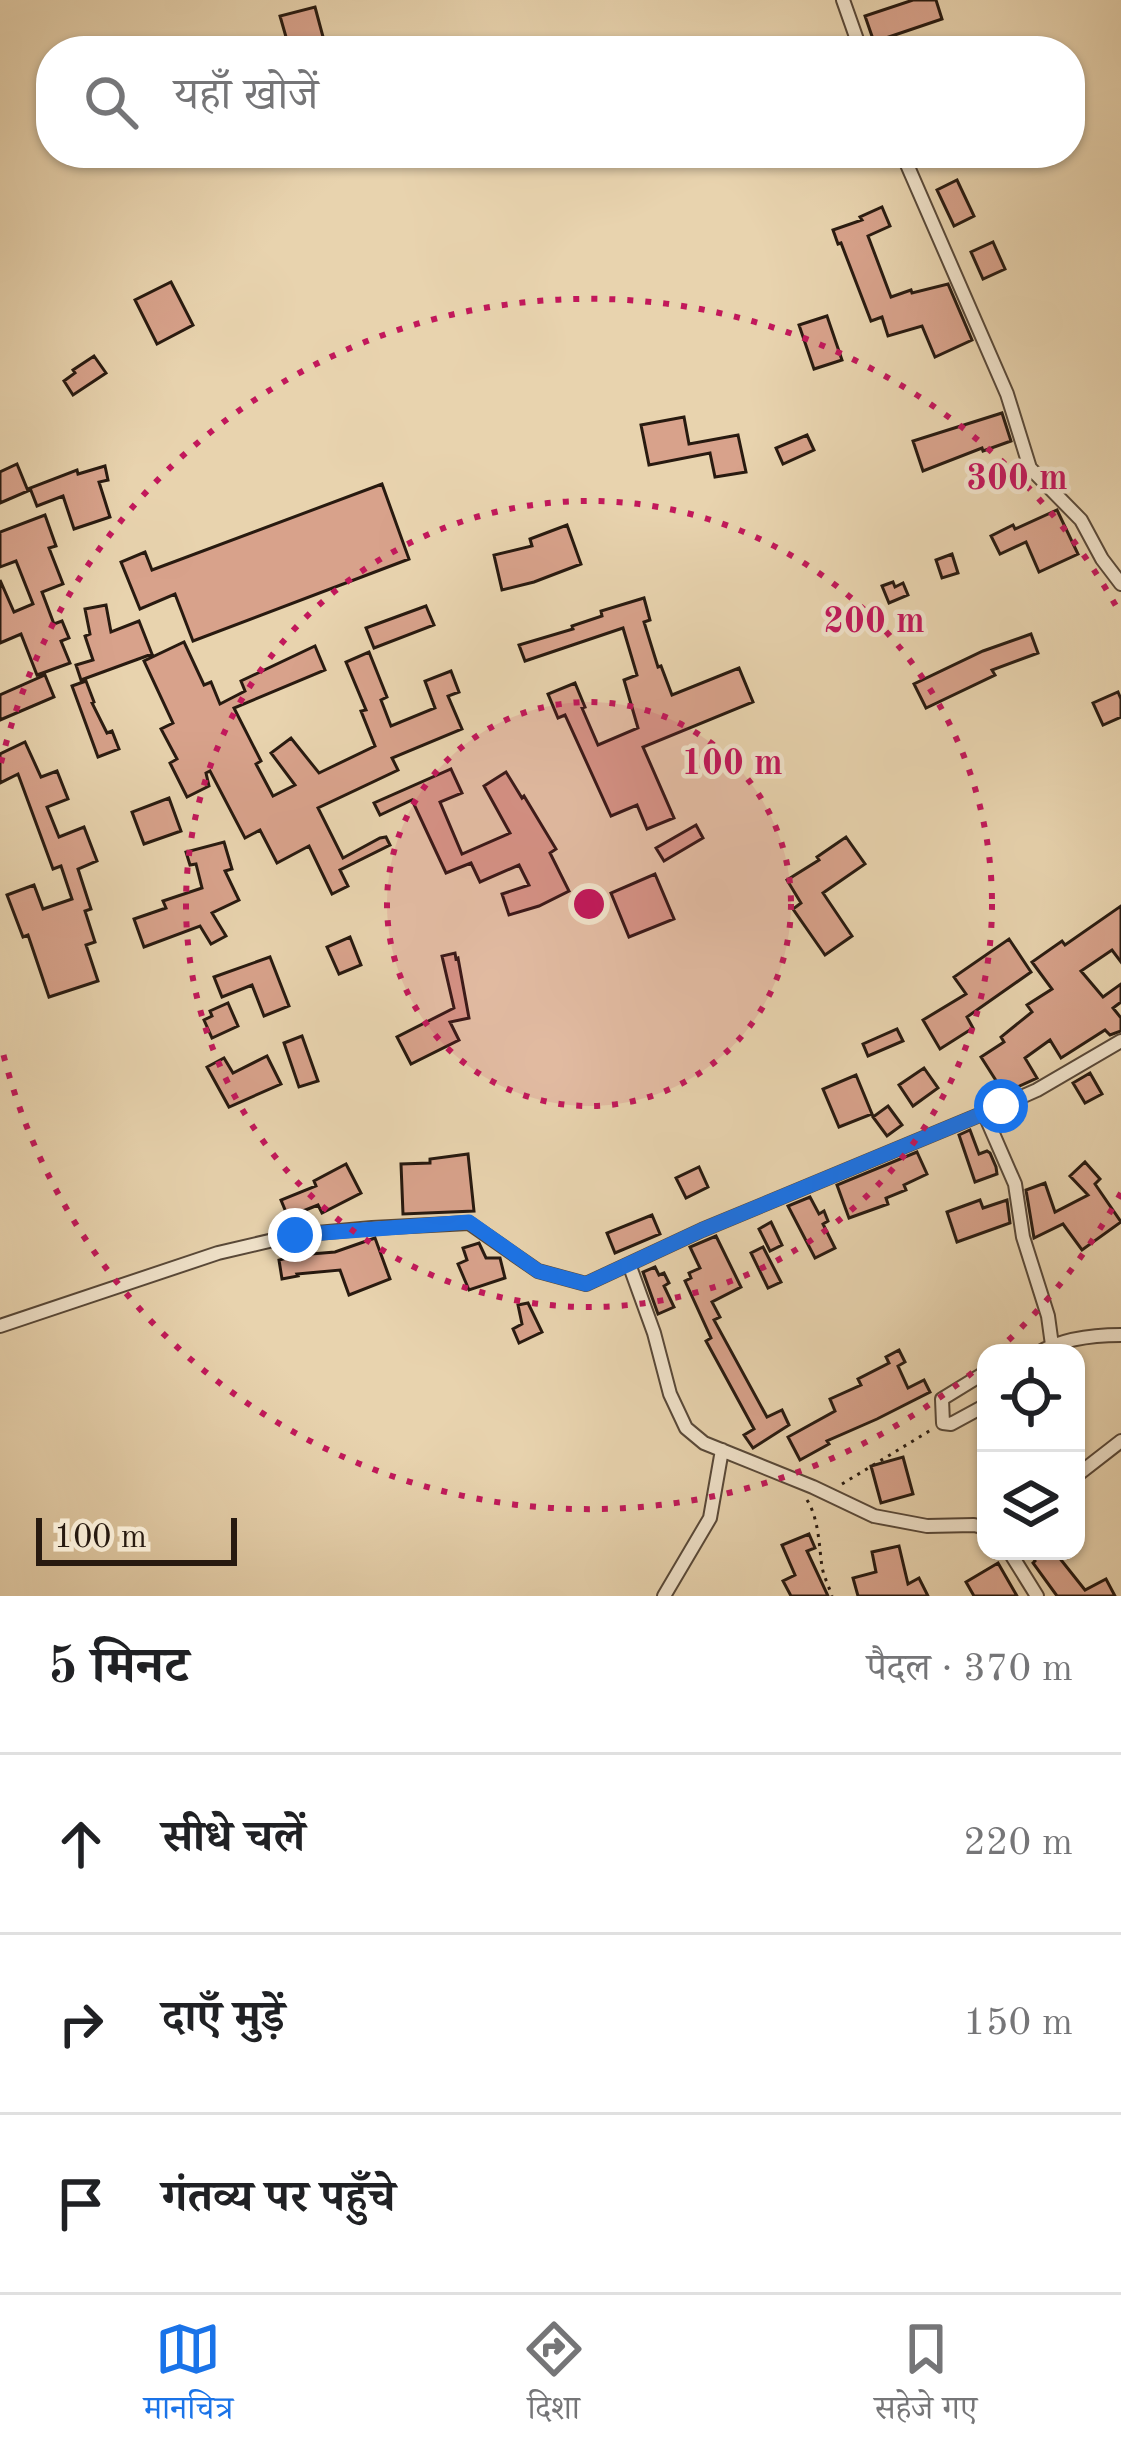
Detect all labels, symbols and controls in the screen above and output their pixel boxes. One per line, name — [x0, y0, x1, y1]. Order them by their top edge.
search box — [36, 36, 1085, 168]
icon: search — [78, 69, 144, 135]
text: यहाँ खोजें — [174, 75, 318, 120]
text: 300 m — [966, 462, 1068, 498]
text: 200 m — [823, 605, 925, 641]
text: 100 m — [681, 747, 783, 783]
centre of rings — [568, 883, 610, 925]
route start — [974, 1079, 1028, 1133]
route end — [268, 1208, 322, 1262]
map controls — [977, 1344, 1085, 1560]
button: locate — [977, 1344, 1085, 1452]
button: layers — [977, 1452, 1085, 1560]
scale bar — [36, 1512, 237, 1565]
text: 100 m — [54, 1522, 147, 1555]
text: 5 मिनट — [48, 1643, 189, 1694]
text: पैदल · 370 m — [867, 1650, 1073, 1689]
icon: ahead — [48, 1811, 114, 1877]
text: सीधे चलें — [162, 1817, 305, 1862]
text: 220 m — [963, 1824, 1073, 1863]
icon: right — [48, 1991, 114, 2057]
text: दाएँ मुड़ें — [162, 1997, 285, 2042]
text: 150 m — [963, 2004, 1073, 2043]
icon: arrive — [48, 2171, 114, 2237]
text: गंतव्य पर पहुँचे — [162, 2177, 395, 2222]
tab: मानचित्र — [144, 2316, 233, 2440]
tab: दिशा — [521, 2316, 587, 2440]
tab: सहेजे गए — [874, 2316, 977, 2440]

